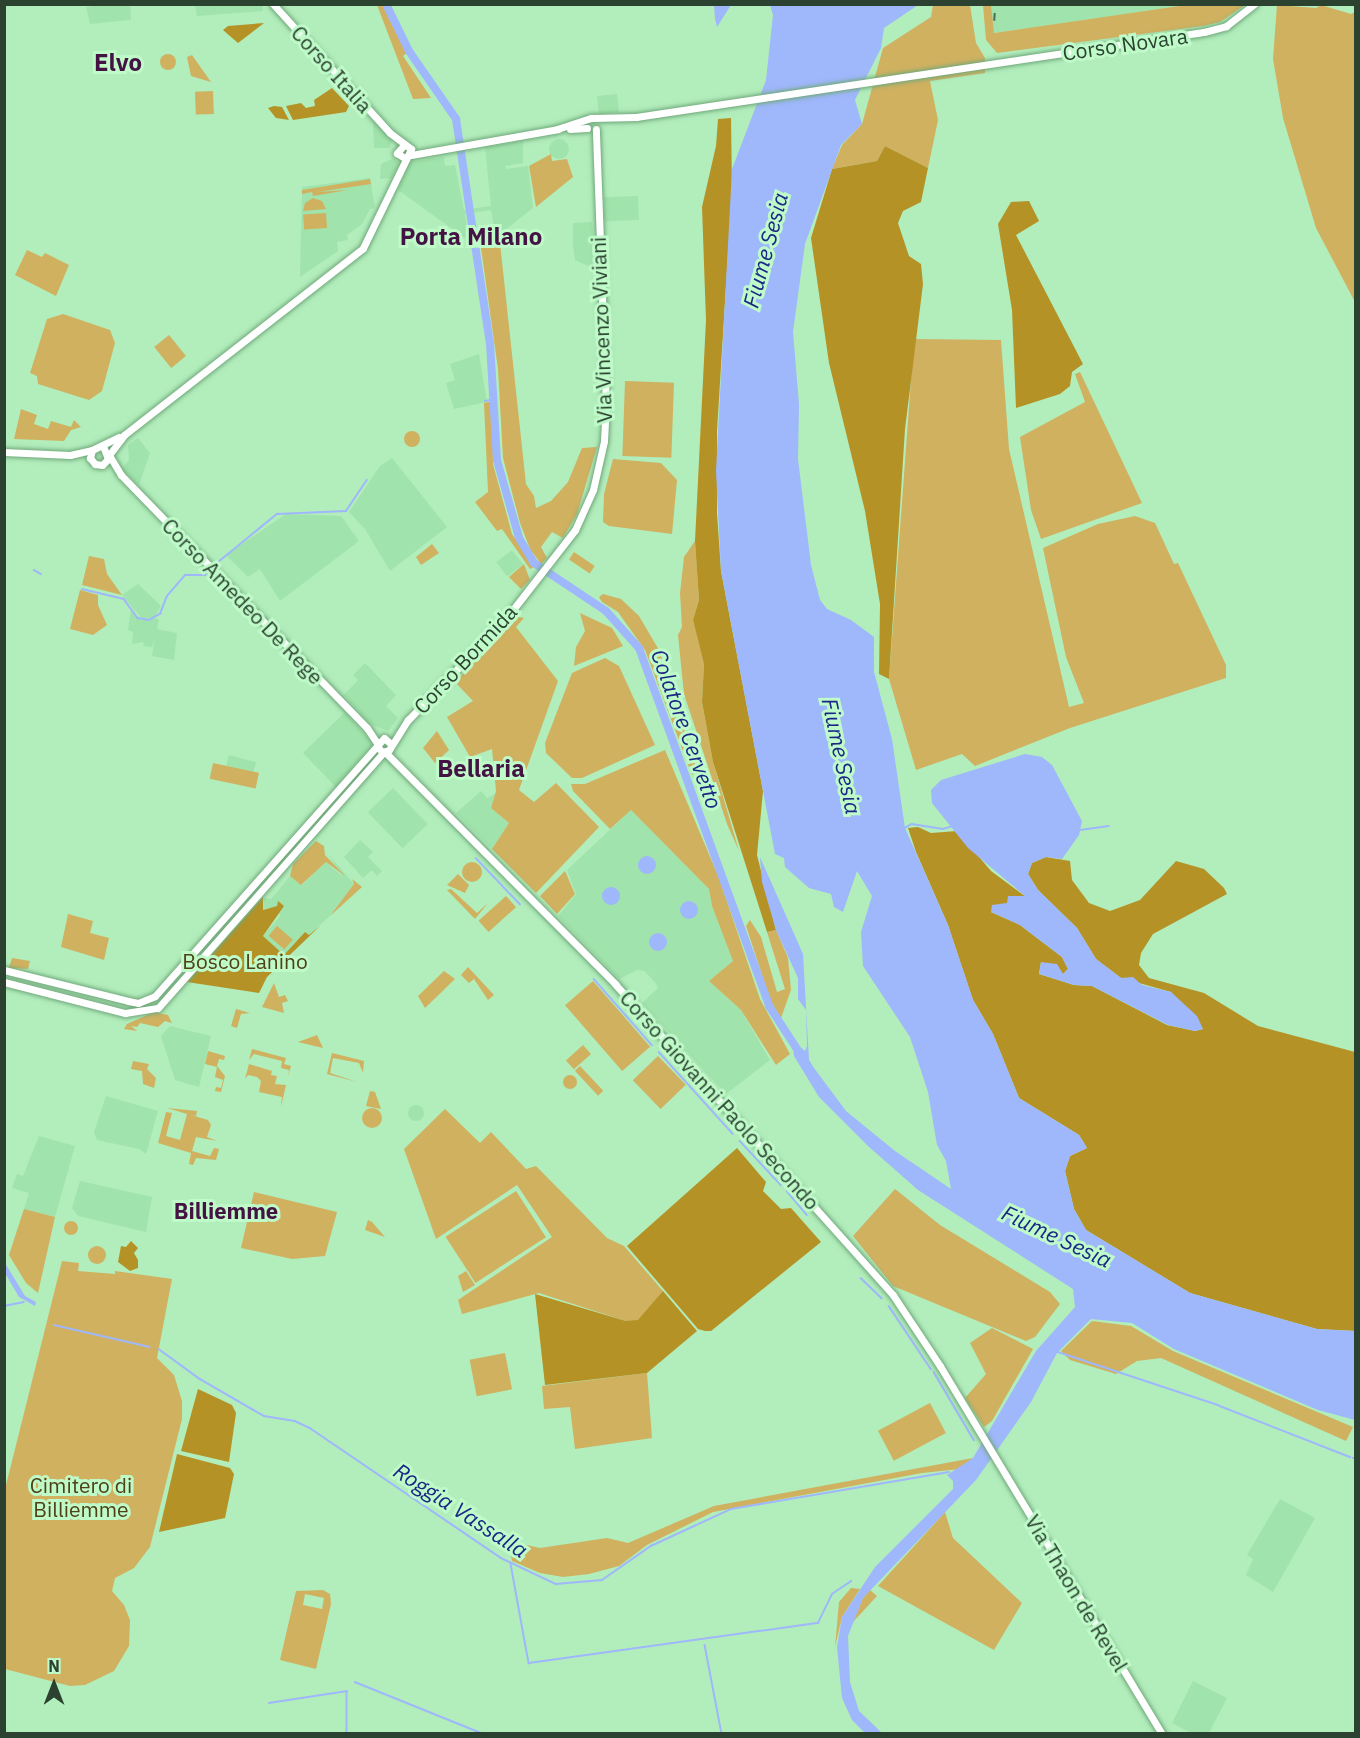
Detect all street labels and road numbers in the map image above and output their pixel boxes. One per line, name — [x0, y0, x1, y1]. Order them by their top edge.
street label: Corso Italia — [286, 20, 378, 118]
street label: Corso Novara — [1061, 23, 1189, 65]
street label: Via Vincenzo Viviani — [585, 236, 617, 424]
street label: Corso Amedeo De Rege — [157, 513, 329, 689]
street label: Corso Bormida — [408, 599, 522, 719]
street label: Corso Giovanni Paolo Secondo — [615, 985, 825, 1215]
street label: Via Thaon de Revel — [1020, 1510, 1134, 1676]

